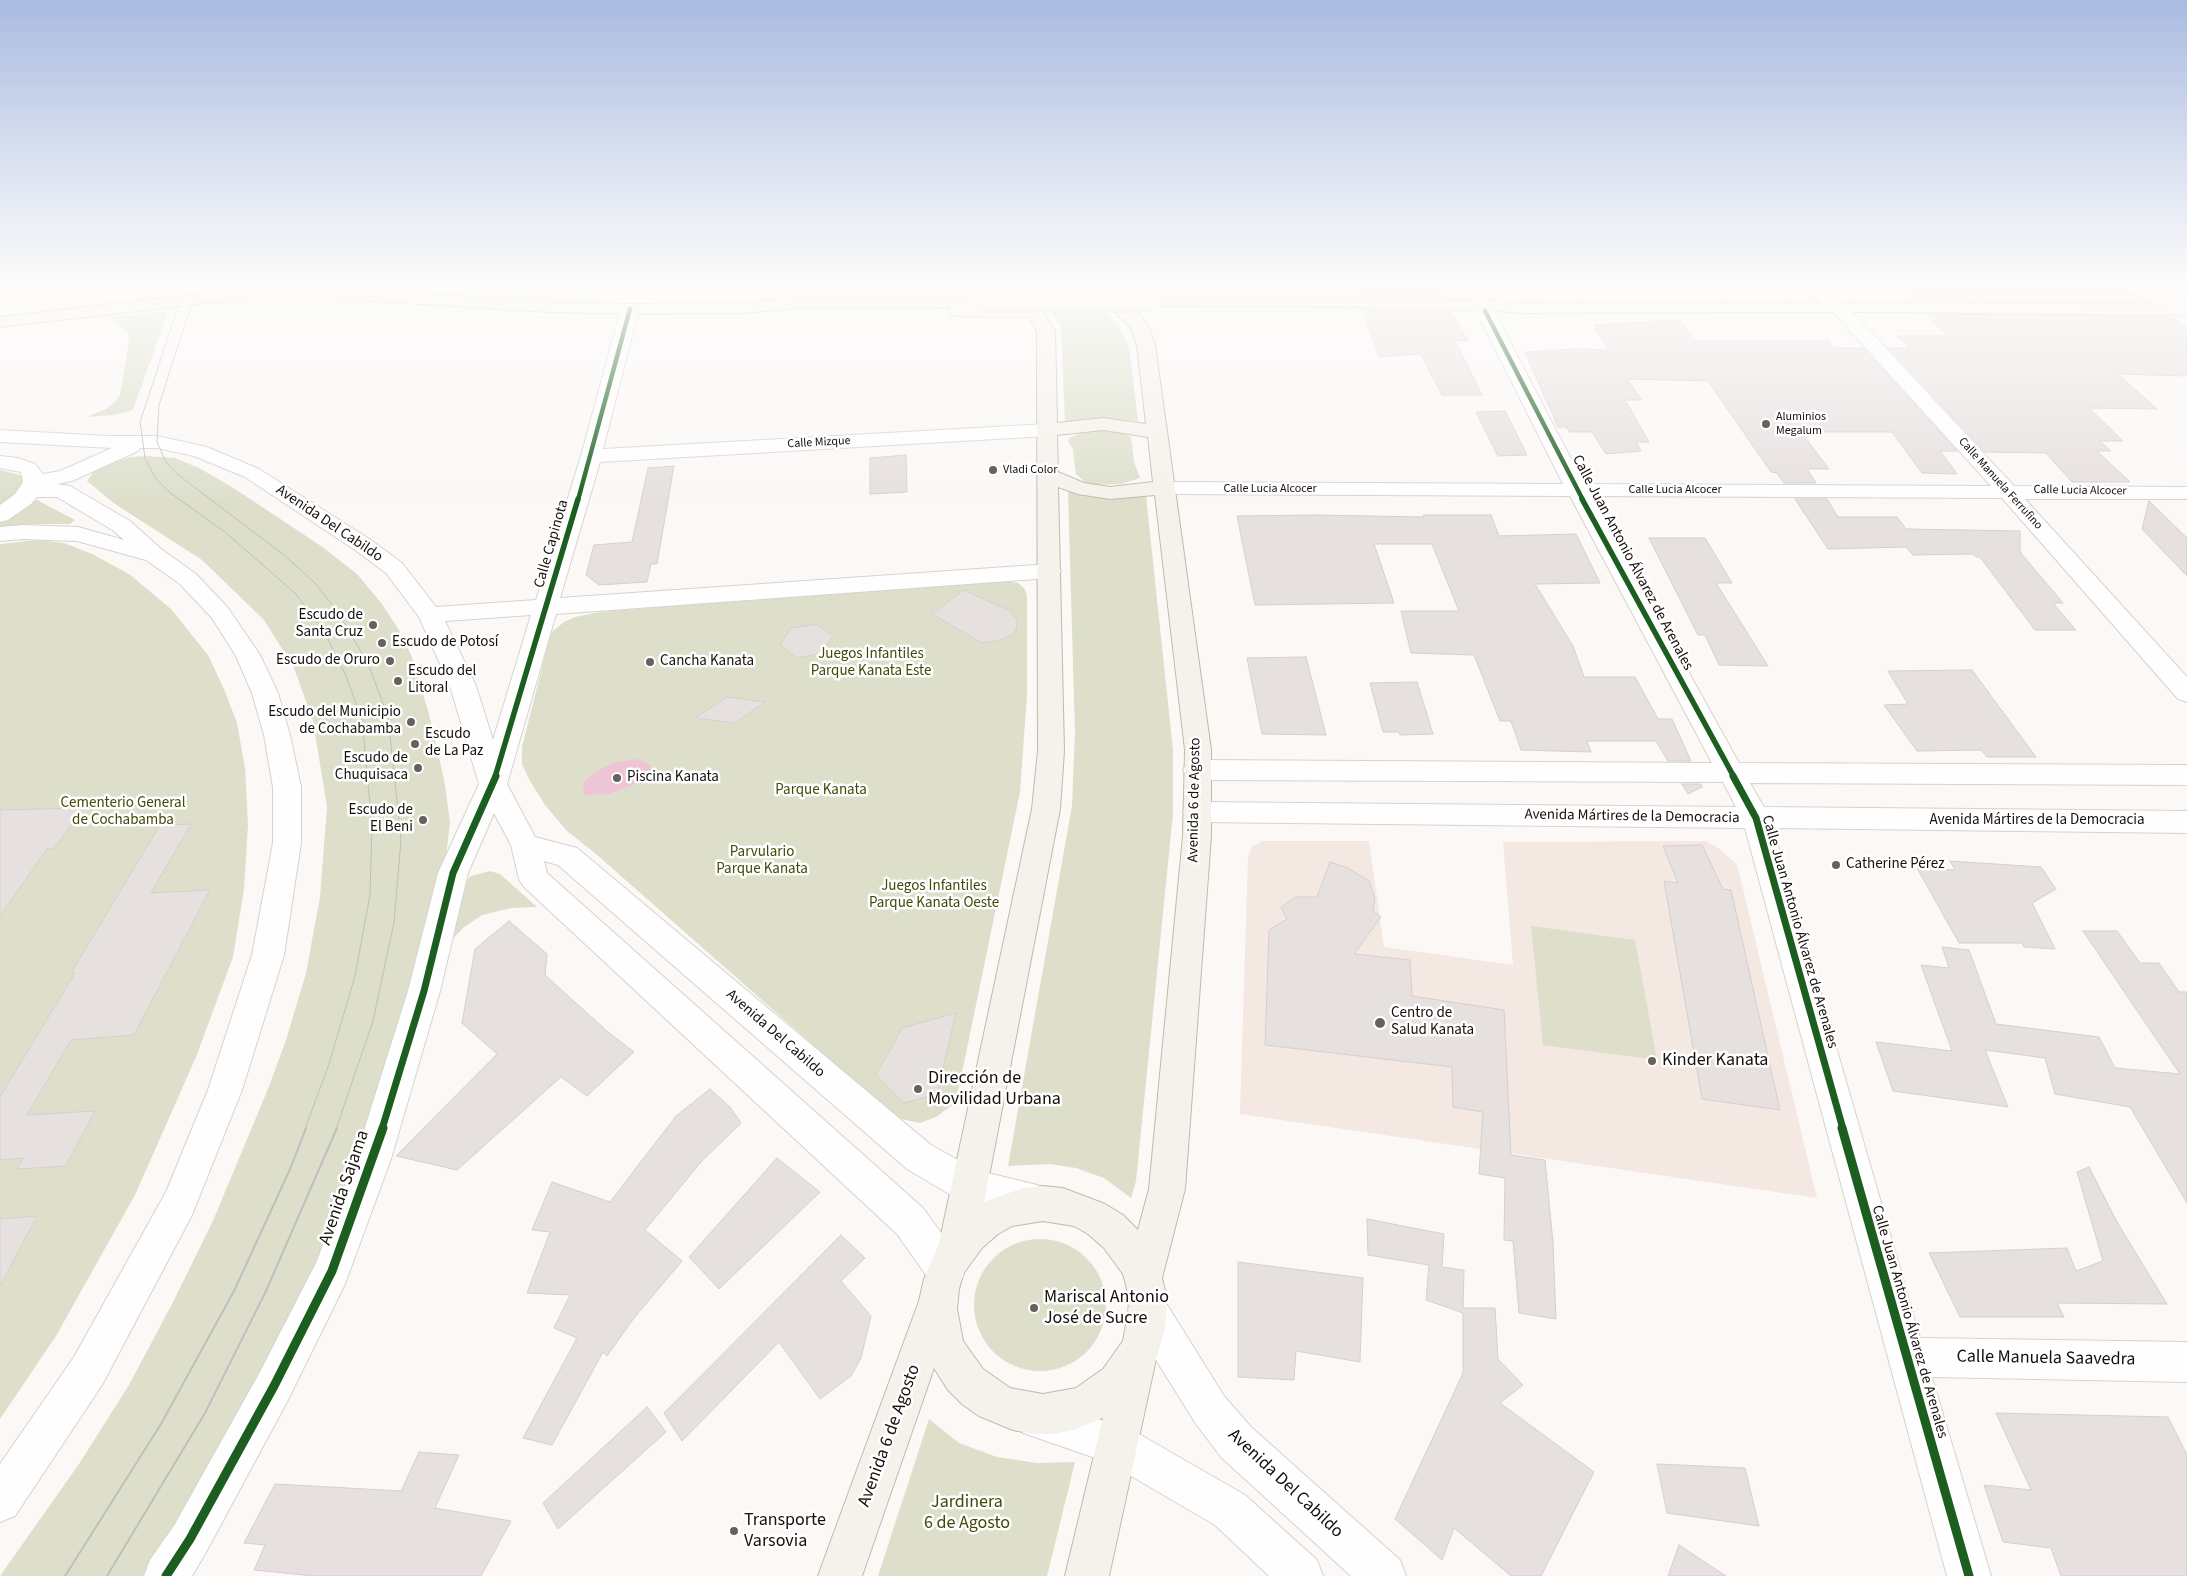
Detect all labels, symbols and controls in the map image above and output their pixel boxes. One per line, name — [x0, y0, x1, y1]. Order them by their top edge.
place label: Aluminios Megalum — [1776, 410, 1826, 438]
marker: Aluminios Megalum — [1760, 418, 1772, 430]
street label: Calle Mizque — [787, 434, 851, 452]
street label: Calle Manuela Ferrufino — [1955, 435, 2045, 533]
street label: Calle Juan Antonio Álvarez de Arenales — [1567, 452, 1697, 674]
place label: Vladi Color — [1003, 463, 1057, 477]
marker: Vladi Color — [987, 464, 999, 476]
street label: Avenida Del Cabildo — [272, 482, 386, 566]
street label: Calle Lucia Alcocer — [1223, 482, 1317, 496]
street label: Calle Lucia Alcocer — [1628, 483, 1722, 497]
street label: Calle Lucia Alcocer — [2033, 483, 2127, 499]
street label: Calle Capinota — [531, 498, 573, 590]
place label: Escudo de Santa Cruz — [296, 607, 363, 642]
marker: Escudo de Santa Cruz — [367, 619, 379, 631]
place label: Escudo de Potosí — [392, 634, 498, 652]
marker: Escudo de Potosí — [376, 637, 388, 649]
park label: Juegos Infantiles Parque Kanata Este — [811, 646, 931, 681]
place label: Escudo de Oruro — [276, 652, 380, 670]
place label: Cancha Kanata — [660, 653, 754, 671]
marker: Escudo de Oruro — [384, 655, 396, 667]
marker: Cancha Kanata — [644, 656, 656, 668]
place label: Escudo del Litoral — [408, 663, 476, 698]
marker: Escudo del Litoral — [392, 675, 404, 687]
place label: Escudo del Municipio de Cochabamba — [268, 704, 401, 739]
marker: Escudo del Municipio de Cochabamba — [405, 716, 417, 728]
place label: Escudo de La Paz — [425, 726, 483, 761]
street label: Avenida 6 de Agosto — [1185, 737, 1205, 863]
marker: Escudo de La Paz — [409, 738, 421, 750]
place label: Escudo de Chuquisaca — [335, 750, 408, 785]
marker: Escudo de Chuquisaca — [412, 762, 424, 774]
place label: Piscina Kanata — [627, 769, 719, 787]
marker: Piscina Kanata — [611, 772, 623, 784]
park label: Parque Kanata — [775, 782, 867, 800]
park label: Cementerio General de Cochabamba — [61, 795, 185, 830]
place label: Escudo de El Beni — [349, 802, 413, 837]
street label: Avenida Mártires de la Democracia — [1524, 806, 1740, 828]
street label: Avenida Mártires de la Democracia — [1929, 812, 2145, 830]
street label: Calle Juan Antonio Álvarez de Arenales — [1757, 813, 1841, 1051]
marker: Escudo de El Beni — [417, 814, 429, 826]
park label: Parvulario Parque Kanata — [716, 844, 808, 879]
place label: Catherine Pérez — [1846, 856, 1945, 874]
marker: Catherine Pérez — [1830, 859, 1842, 871]
park label: Juegos Infantiles Parque Kanata Oeste — [869, 878, 999, 913]
street label: Avenida Del Cabildo — [722, 986, 828, 1082]
place label: Centro de Salud Kanata — [1391, 1005, 1474, 1040]
marker: Centro de Salud Kanata — [1373, 1016, 1387, 1030]
place label: Kinder Kanata — [1662, 1050, 1768, 1072]
marker: Kinder Kanata — [1646, 1055, 1658, 1067]
place label: Dirección de Movilidad Urbana — [928, 1068, 1061, 1110]
marker: Dirección de Movilidad Urbana — [912, 1083, 924, 1095]
street label: Avenida Sajama — [315, 1128, 375, 1248]
street label: Calle Juan Antonio Álvarez de Arenales — [1867, 1203, 1951, 1441]
place label: Mariscal Antonio José de Sucre — [1044, 1287, 1169, 1330]
marker: Mariscal Antonio José de Sucre — [1028, 1302, 1040, 1314]
street label: Calle Manuela Saavedra — [1956, 1347, 2136, 1371]
street label: Avenida 6 de Agosto — [854, 1362, 926, 1510]
street label: Avenida Del Cabildo — [1223, 1425, 1347, 1543]
park label: Jardinera 6 de Agosto — [924, 1492, 1010, 1535]
place label: Transporte Varsovia — [744, 1510, 826, 1552]
marker: Transporte Varsovia — [728, 1525, 740, 1537]

